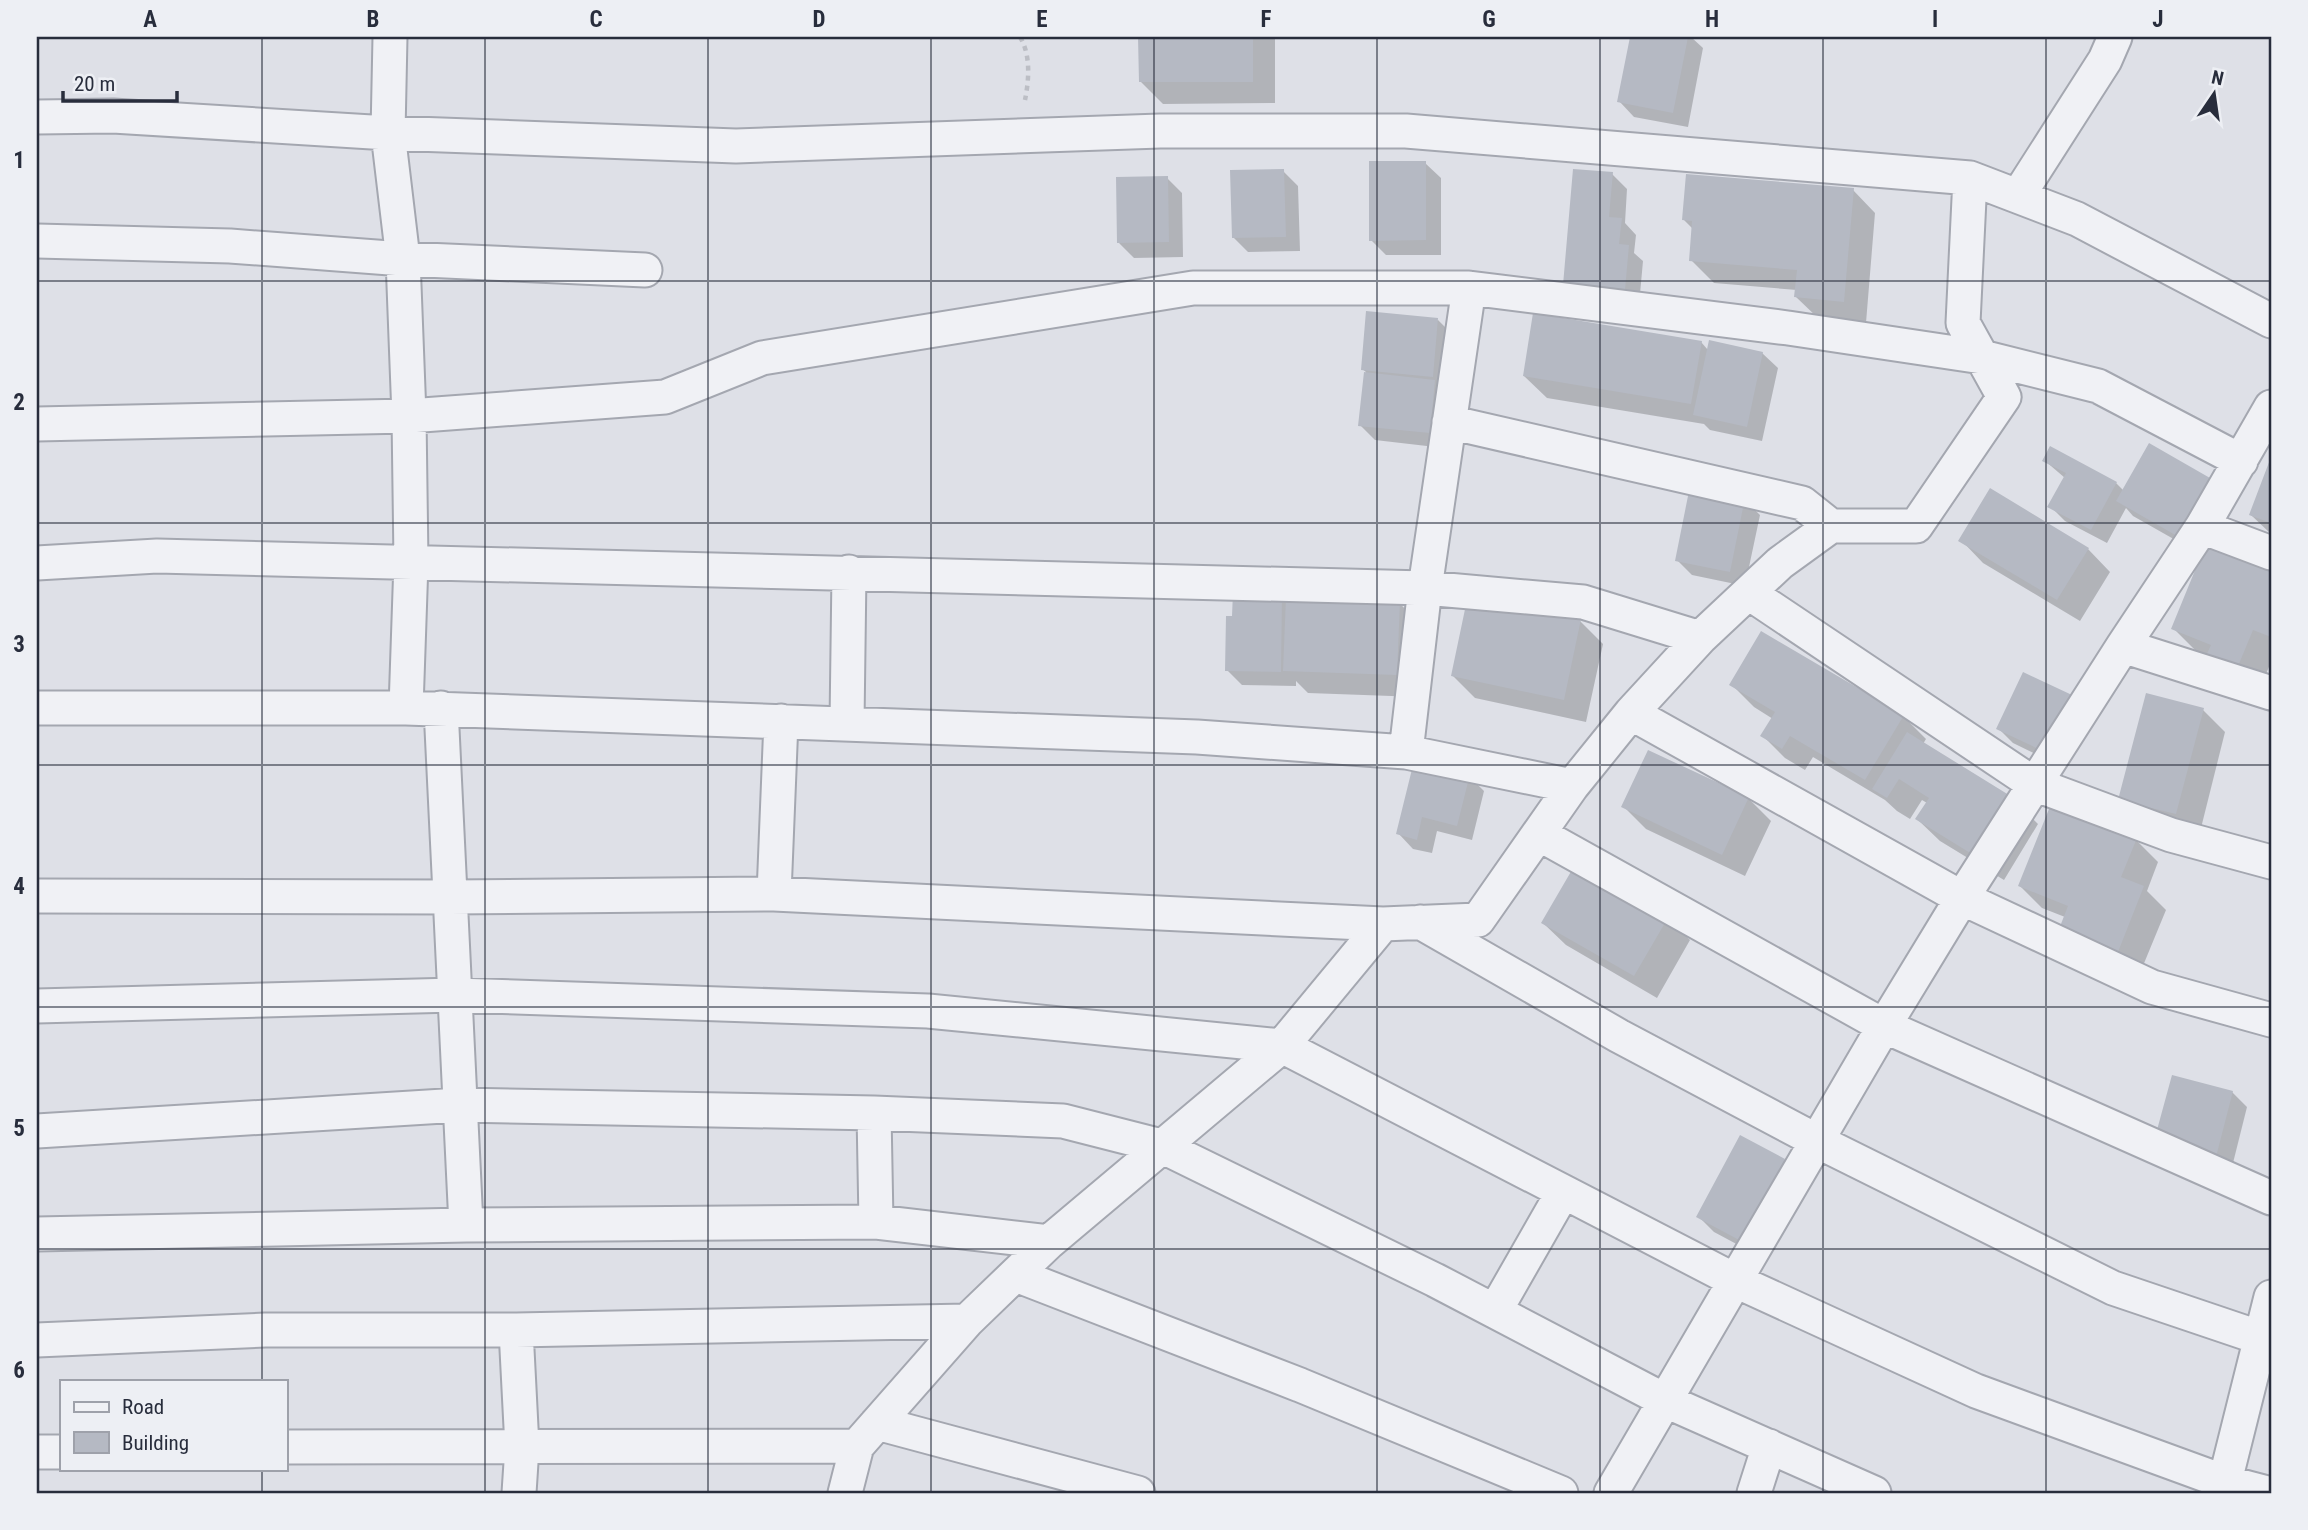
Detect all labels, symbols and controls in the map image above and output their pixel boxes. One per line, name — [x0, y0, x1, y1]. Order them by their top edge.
text: A — [143, 6, 157, 33]
text: B — [367, 6, 379, 33]
text: C — [589, 6, 603, 33]
text: D — [813, 6, 826, 33]
text: E — [1036, 6, 1048, 33]
text: F — [1261, 6, 1272, 33]
text: G — [1482, 6, 1496, 33]
text: H — [1705, 6, 1719, 33]
text: I — [1932, 6, 1938, 33]
text: J — [2152, 6, 2164, 33]
scale bar — [63, 60, 177, 104]
north arrow — [2178, 60, 2248, 130]
text: N — [2209, 65, 2226, 90]
text: 20 m — [74, 72, 115, 96]
text: 1 — [13, 147, 25, 174]
text: 2 — [13, 389, 25, 416]
text: 3 — [13, 631, 25, 658]
text: 4 — [13, 873, 25, 900]
text: 5 — [13, 1115, 25, 1142]
text: 6 — [13, 1357, 25, 1384]
legend — [60, 1380, 287, 1470]
text: Road — [122, 1395, 164, 1419]
text: Building — [122, 1431, 189, 1455]

